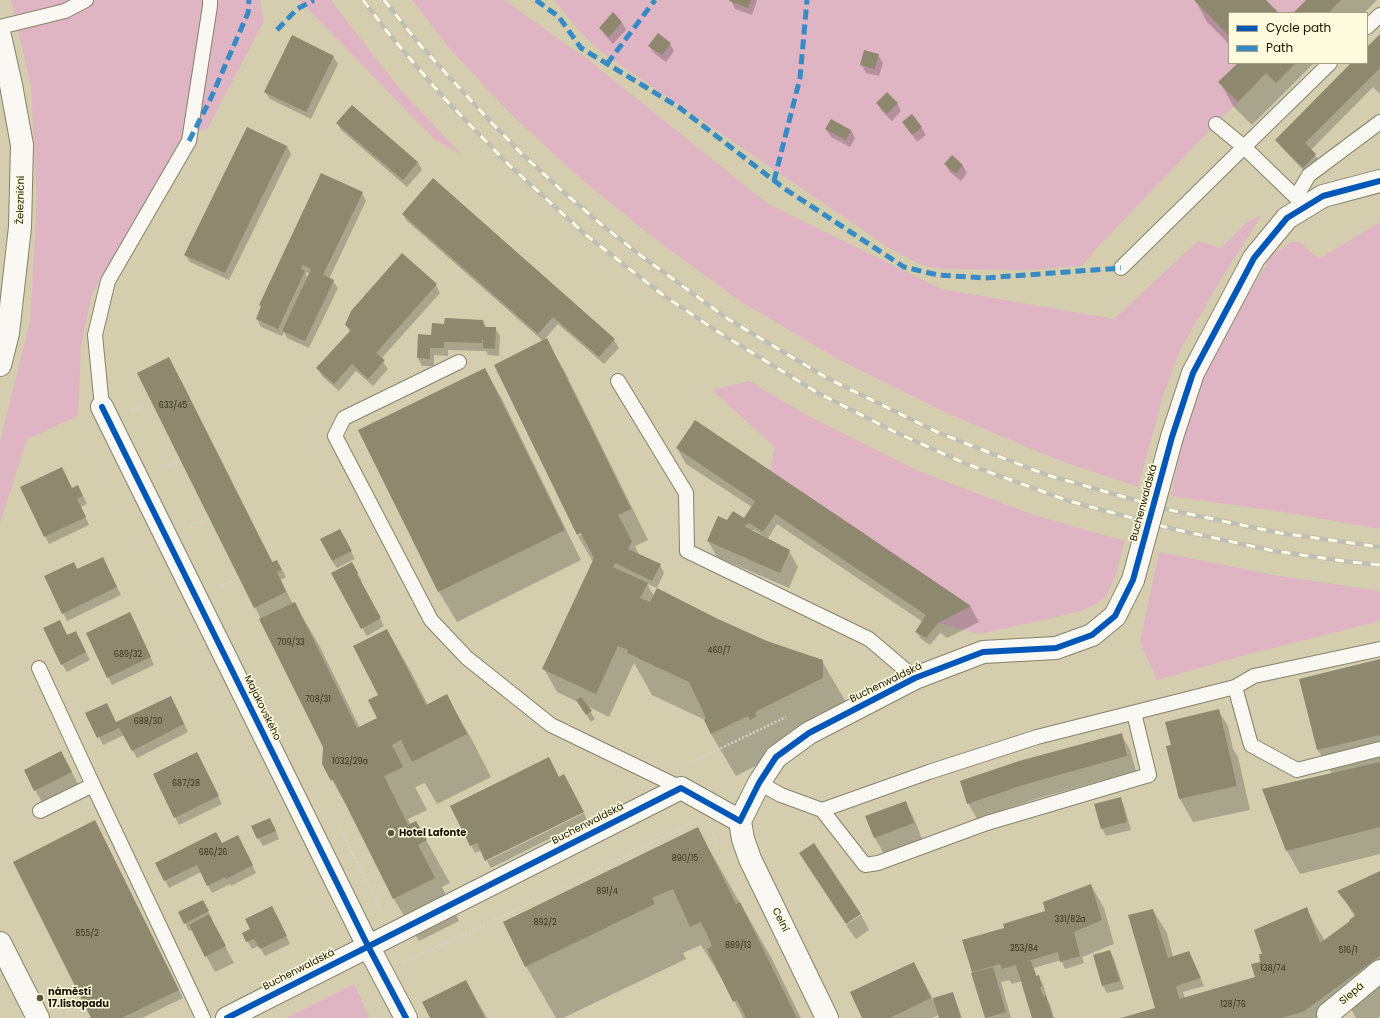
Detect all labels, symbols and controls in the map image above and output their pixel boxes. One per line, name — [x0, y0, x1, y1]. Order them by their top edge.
legend — [1228, 12, 1368, 64]
text: Cycle path — [1266, 19, 1331, 36]
text: Path — [1266, 39, 1293, 56]
street label: Železniční — [15, 176, 27, 224]
house number: 633/45 — [159, 401, 187, 411]
street label: Buchenwaldská — [1128, 463, 1160, 543]
house number: 709/33 — [277, 638, 305, 648]
house number: 460/7 — [707, 646, 731, 656]
house number: 689/32 — [114, 650, 142, 660]
street label: Buchenwaldská — [848, 660, 924, 706]
street label: Majakovského — [241, 673, 283, 743]
house number: 708/31 — [305, 695, 331, 705]
house number: 688/30 — [134, 717, 162, 727]
house number: 1032/29a — [332, 757, 368, 767]
house number: 687/28 — [172, 779, 200, 789]
street label: Buchenwaldská — [550, 801, 626, 847]
place label: Hotel Lafonte — [399, 827, 466, 839]
marker: Hotel Lafonte — [386, 828, 396, 838]
house number: 686/26 — [199, 848, 227, 858]
house number: 890/15 — [672, 854, 698, 864]
house number: 891/4 — [596, 887, 618, 897]
street label: Celní — [769, 906, 791, 934]
house number: 331/82a — [1055, 915, 1085, 925]
house number: 892/2 — [533, 918, 557, 928]
house number: 855/2 — [75, 929, 99, 939]
house number: 889/13 — [725, 941, 751, 951]
house number: 253/84 — [1010, 944, 1038, 954]
house number: 516/1 — [1338, 946, 1358, 956]
street label: Buchenwaldská — [261, 947, 337, 993]
house number: 138/74 — [1260, 964, 1286, 974]
street label: Slepá — [1337, 980, 1367, 1008]
place label: náměstí 17.listopadu — [48, 986, 109, 1010]
marker: náměstí 17.listopadu — [35, 993, 45, 1003]
house number: 128/76 — [1220, 1000, 1246, 1010]

